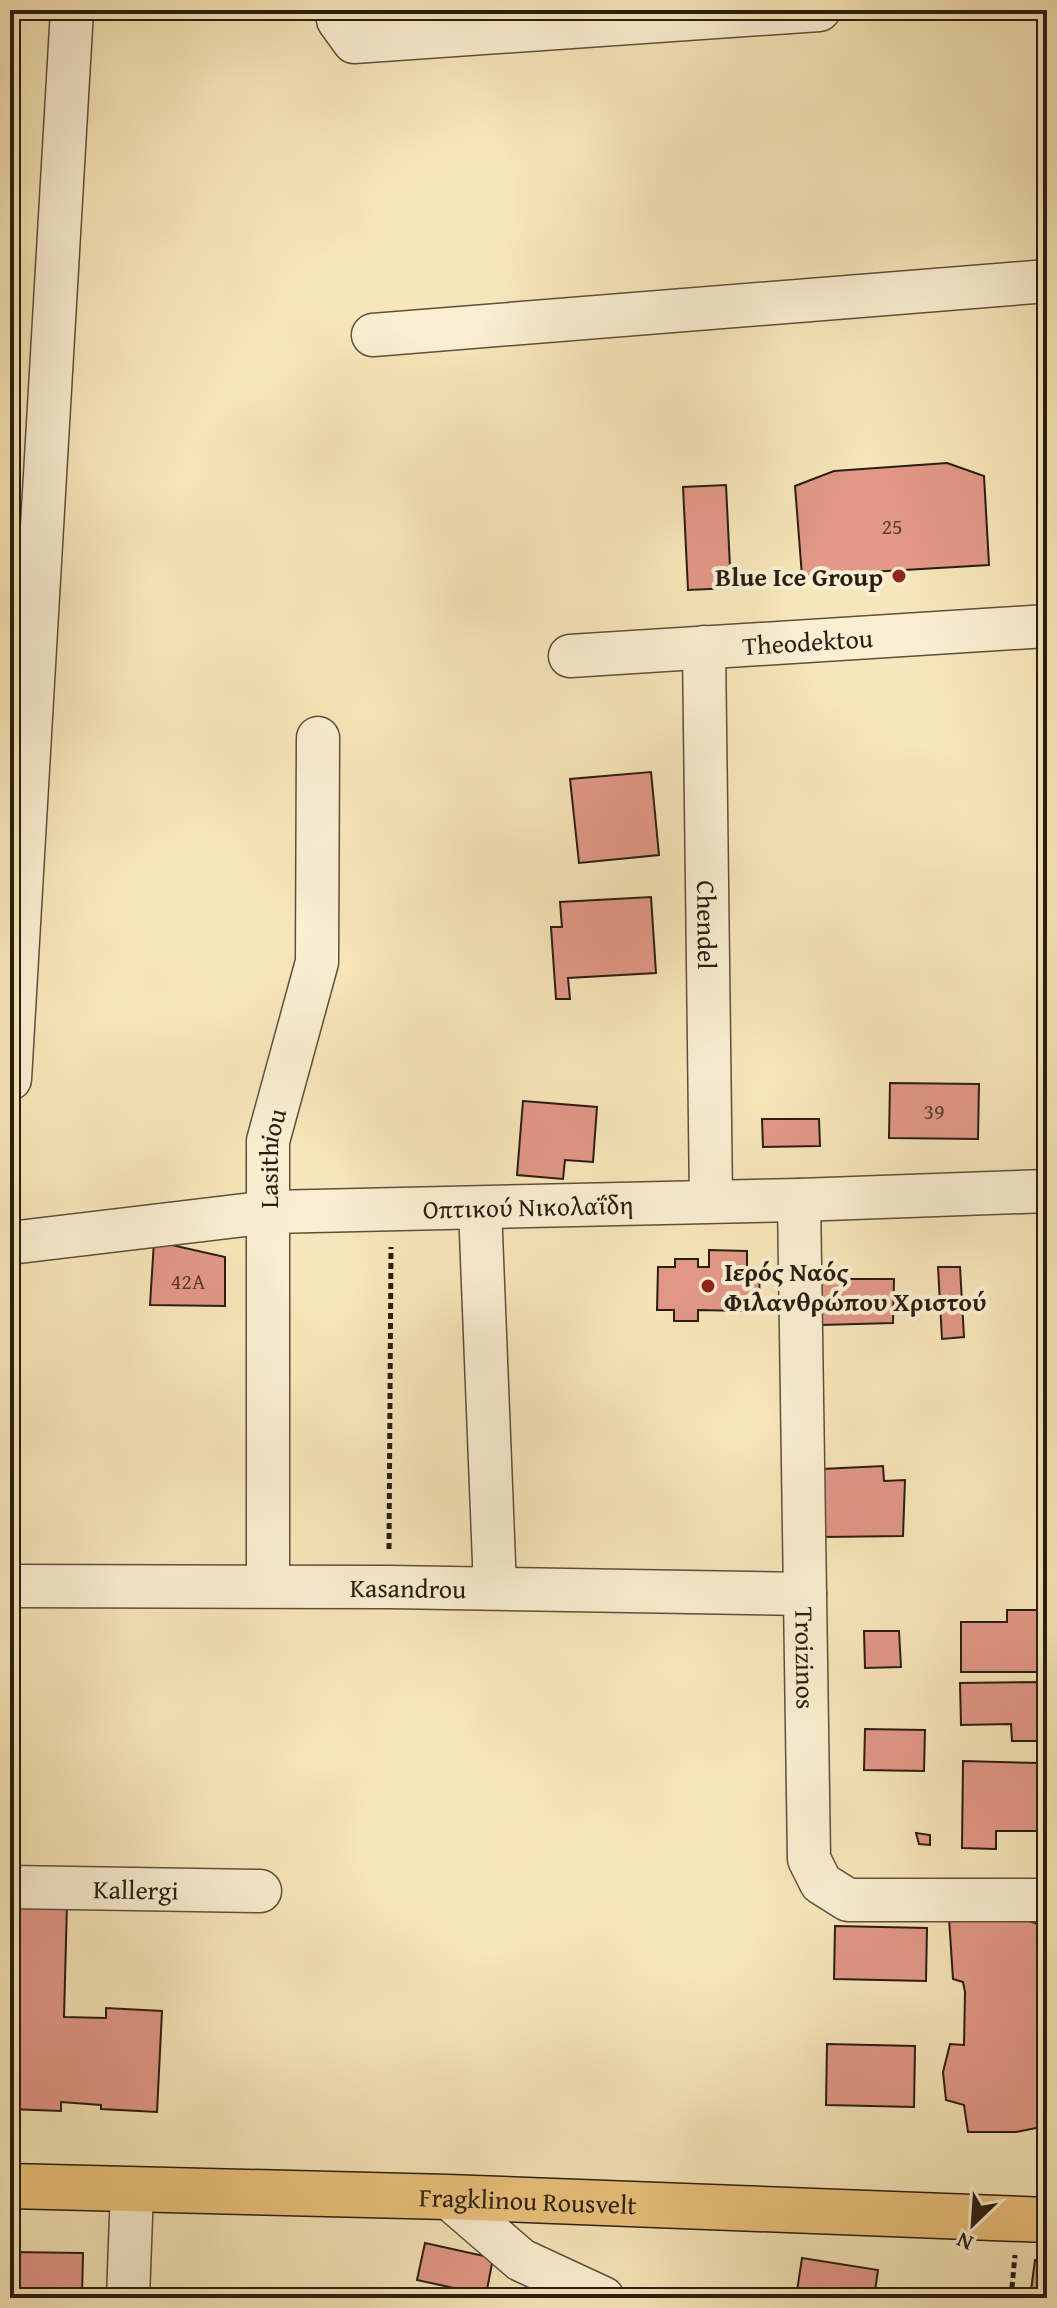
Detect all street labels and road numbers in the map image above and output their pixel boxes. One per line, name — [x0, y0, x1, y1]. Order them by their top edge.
street label: Theodektou — [741, 618, 874, 665]
street label: Chendel — [687, 880, 728, 970]
street label: Lasithiou — [249, 1104, 296, 1209]
street label: Οπτικού Νικολαΐδη — [422, 1184, 634, 1228]
street label: Kasandrou — [350, 1567, 467, 1608]
street label: Troizinos — [786, 1606, 826, 1709]
street label: Kallergi — [93, 1869, 179, 1909]
street label: Fragklinou Rousvelt — [419, 2177, 637, 2224]

